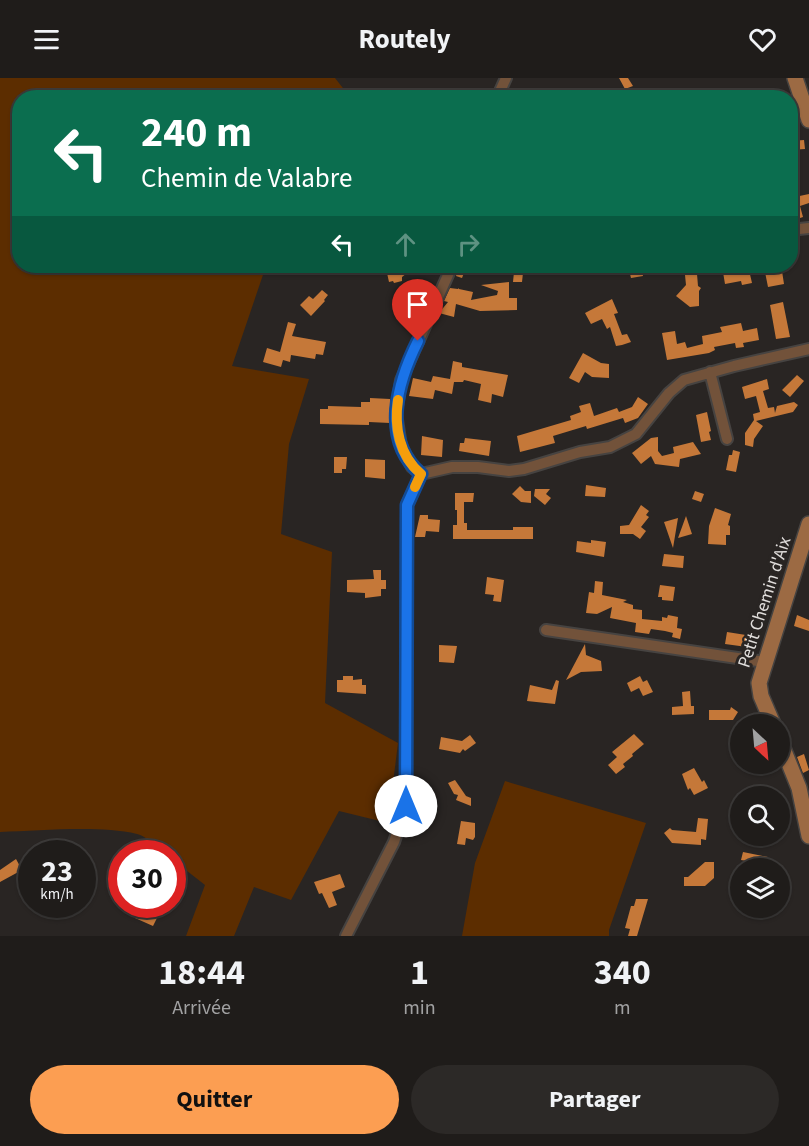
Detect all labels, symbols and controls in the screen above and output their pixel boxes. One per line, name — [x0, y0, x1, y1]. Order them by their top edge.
text: Routely — [358, 20, 451, 59]
icon: menu — [30, 23, 63, 56]
icon: heart — [746, 23, 779, 56]
text: 240 m — [141, 103, 252, 163]
icon: left — [42, 114, 120, 192]
text: Chemin de Valabre — [141, 159, 352, 198]
icon: left — [326, 228, 359, 261]
icon: ahead — [389, 228, 422, 261]
icon: right — [452, 228, 485, 261]
pin — [392, 279, 443, 341]
icon: arrive — [401, 288, 434, 321]
street label: Petit Chemin d'Aix — [732, 534, 797, 671]
north arrow — [730, 714, 790, 774]
map controls — [730, 714, 790, 918]
position arrow — [374, 774, 438, 838]
button: search — [730, 786, 790, 846]
speed limit sign: 30 — [108, 840, 186, 918]
text: 23 — [41, 850, 73, 893]
button: layers — [730, 858, 790, 918]
text: km/h — [40, 884, 74, 905]
text: 18:44 — [158, 947, 245, 998]
text: 1 — [410, 947, 429, 998]
text: 340 — [594, 947, 651, 998]
text: Arrivée — [172, 994, 231, 1022]
text: min — [403, 994, 436, 1022]
text: m — [614, 994, 631, 1022]
button: Quitter — [30, 1065, 399, 1134]
button: Partager — [411, 1065, 779, 1134]

